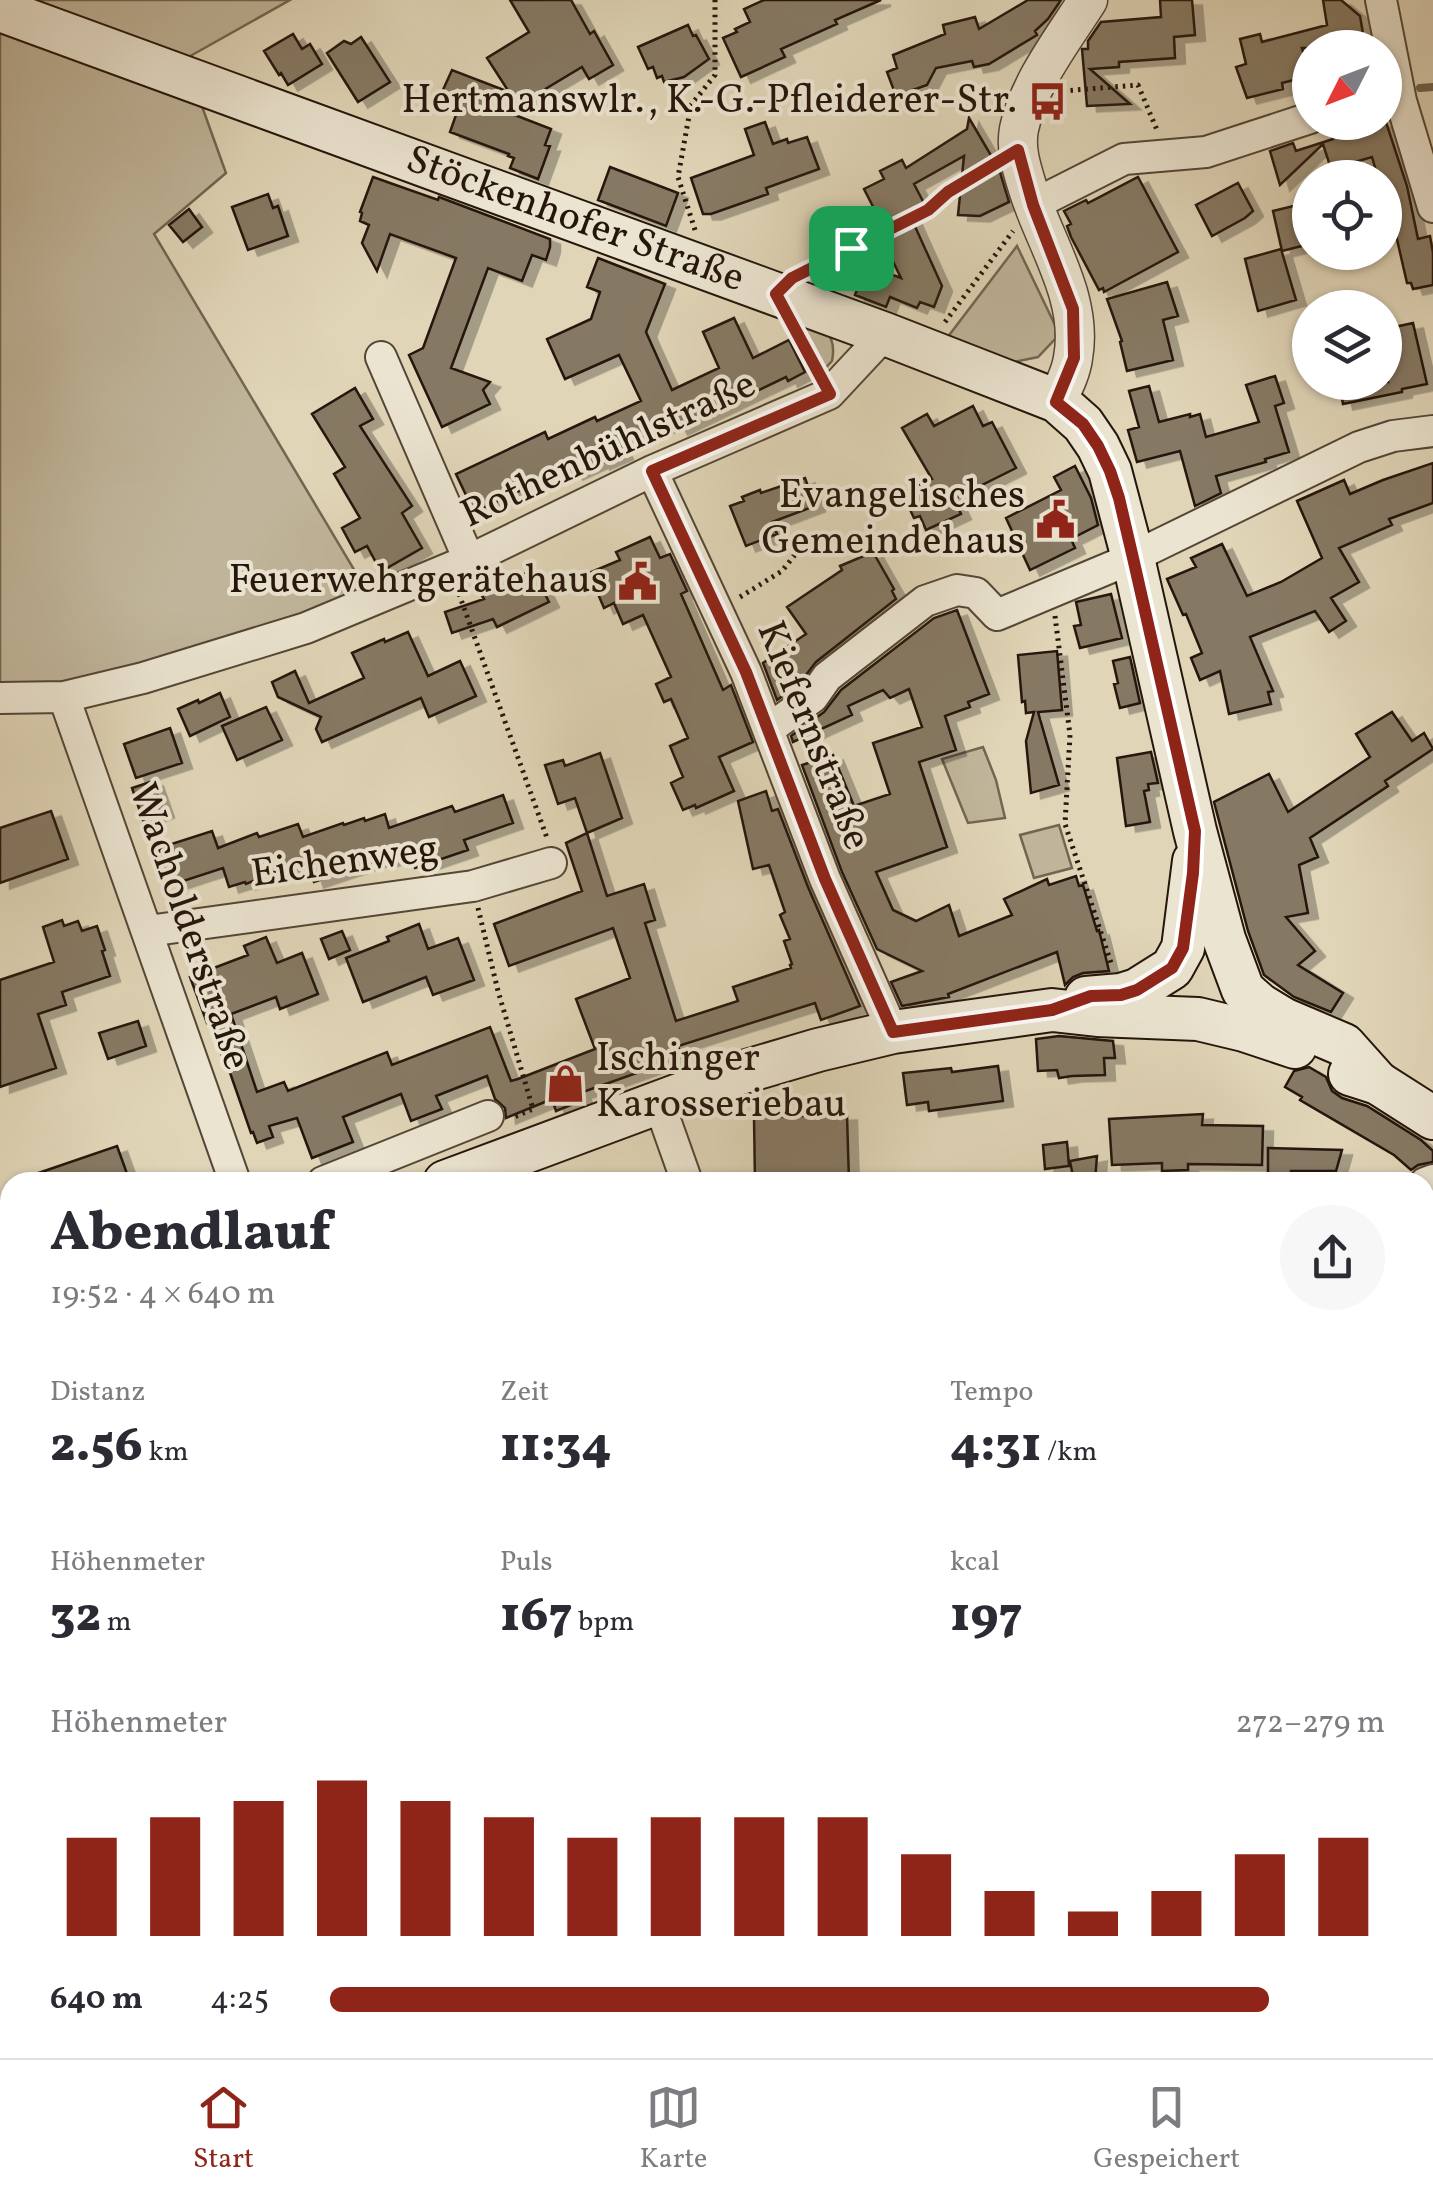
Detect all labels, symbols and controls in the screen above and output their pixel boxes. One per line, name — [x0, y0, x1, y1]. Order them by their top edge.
north arrow — [1292, 30, 1402, 140]
map controls — [1292, 30, 1402, 400]
place label: Hertmanswlr., K.-G.-Pfleiderer-Str. — [402, 74, 1017, 130]
bus stop icon: Hertmanswlr., K.-G.-Pfleiderer-Str. — [1026, 81, 1068, 123]
street label: Stöckenhofer Straße — [398, 133, 752, 308]
button: locate — [1292, 160, 1402, 270]
pin — [809, 206, 894, 291]
icon: arrive — [824, 221, 879, 276]
button: layers — [1292, 290, 1402, 400]
street label: Rothenbühlstraße — [452, 358, 766, 544]
place label: Evangelisches Gemeindehaus — [762, 469, 1025, 571]
public building icon: Evangelisches Gemeindehaus — [1034, 499, 1076, 541]
place label: Feuerwehrgerätehaus — [229, 554, 608, 610]
public building icon: Feuerwehrgerätehaus — [617, 561, 659, 603]
street label: Kiefernstraße — [741, 613, 883, 859]
street label: Wacholderstraße — [113, 776, 263, 1078]
street label: Eichenweg — [248, 822, 442, 904]
place label: Ischinger Karosseriebau — [596, 1032, 846, 1134]
shop icon: Ischinger Karosseriebau — [545, 1062, 587, 1104]
text: Abendlauf — [50, 1197, 331, 1273]
button: share — [1280, 1205, 1385, 1310]
text: 19:52 · 4 × 640 m — [50, 1273, 275, 1317]
text: Distanz — [50, 1373, 145, 1412]
text: Zeit — [500, 1373, 549, 1412]
text: Tempo — [950, 1373, 1033, 1412]
text: 2.56 — [50, 1412, 143, 1482]
text: 11:34 — [500, 1412, 612, 1482]
text: 4:31 — [950, 1412, 1041, 1482]
text: km — [143, 1433, 189, 1472]
text: /km — [1041, 1433, 1097, 1472]
text: Höhenmeter — [50, 1543, 205, 1582]
text: Puls — [500, 1543, 552, 1582]
text: kcal — [950, 1543, 1000, 1582]
text: 32 — [50, 1582, 101, 1652]
text: 167 — [500, 1582, 572, 1652]
text: 197 — [950, 1582, 1022, 1652]
text: m — [101, 1603, 131, 1642]
text: bpm — [572, 1603, 634, 1642]
text: Höhenmeter — [50, 1702, 227, 1746]
text: 272–279 m — [1236, 1702, 1385, 1746]
text: 640 m — [50, 1978, 143, 2022]
text: 4:25 — [210, 1978, 269, 2022]
tab: Start — [193, 2080, 254, 2179]
tab: Karte — [640, 2080, 707, 2179]
tab: Gespeichert — [1093, 2080, 1240, 2179]

